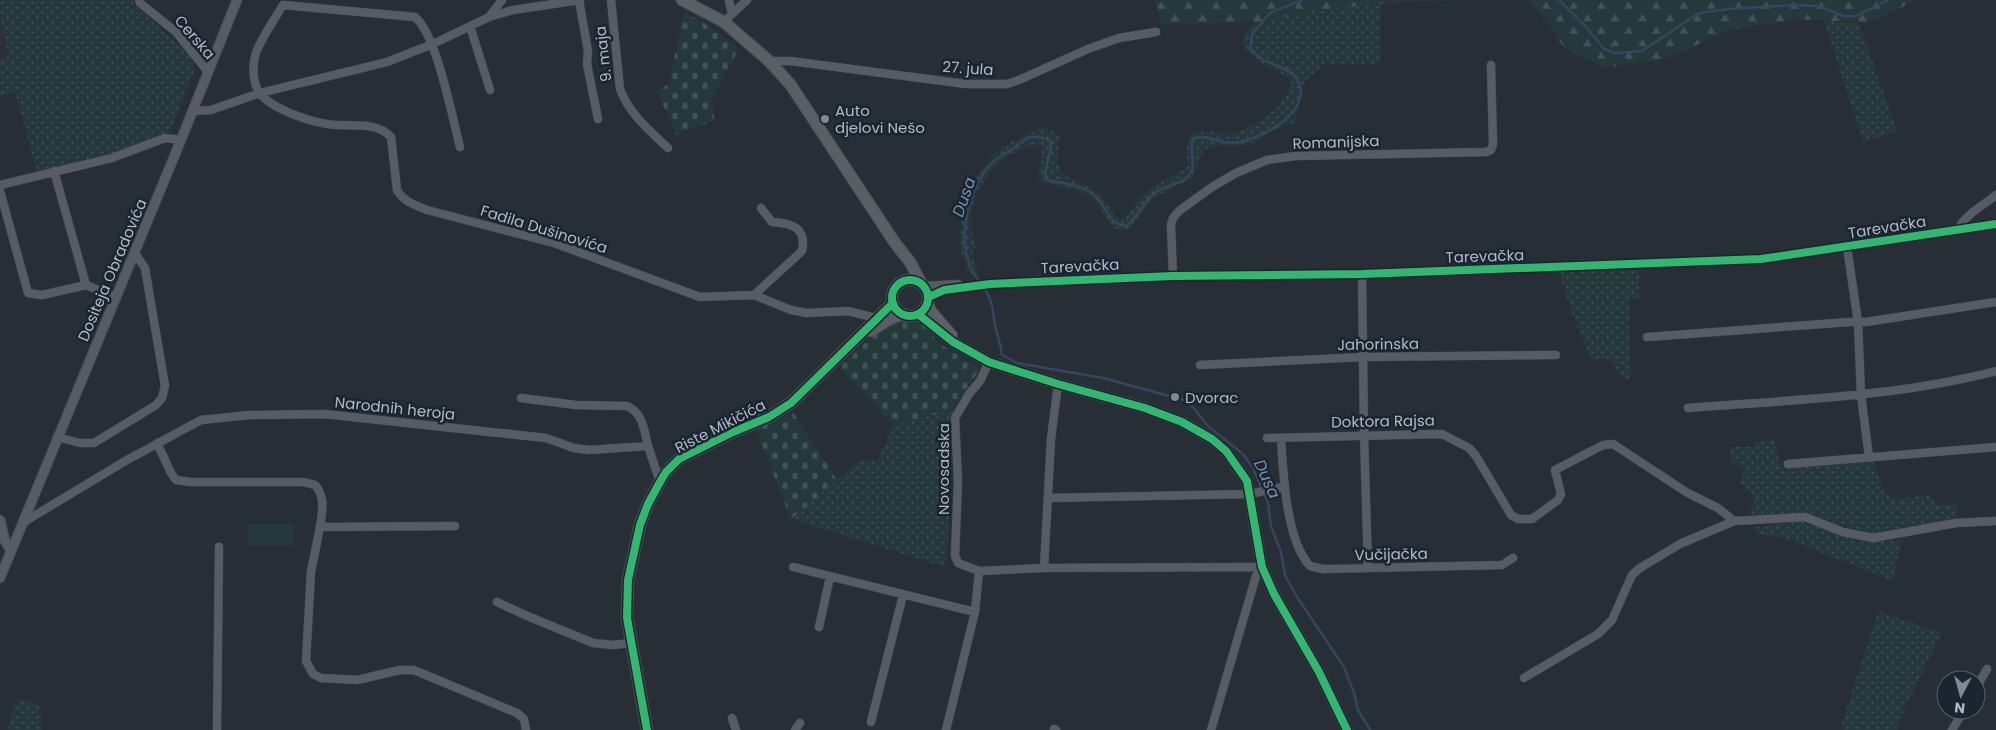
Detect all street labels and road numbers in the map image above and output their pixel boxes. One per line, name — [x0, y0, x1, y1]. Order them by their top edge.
street label: Cerska — [170, 10, 220, 64]
street label: 9. maja — [590, 25, 616, 83]
street label: 27. jula — [942, 56, 994, 80]
street label: Romanijska — [1292, 130, 1380, 154]
street label: Dositeja Obradovića — [72, 195, 152, 345]
street label: Fadila Dušinovića — [478, 200, 610, 258]
street label: Tarevačka — [1846, 210, 1928, 244]
street label: Tarevačka — [1445, 244, 1525, 268]
street label: Tarevačka — [1040, 253, 1120, 279]
street label: Jahorinska — [1337, 333, 1419, 355]
street label: Narodnih heroja — [334, 391, 456, 425]
street label: Riste Mikičića — [671, 394, 769, 458]
street label: Doktora Rajsa — [1331, 410, 1435, 432]
street label: Novosadska — [933, 423, 954, 515]
street label: Vučijačka — [1354, 543, 1428, 565]

